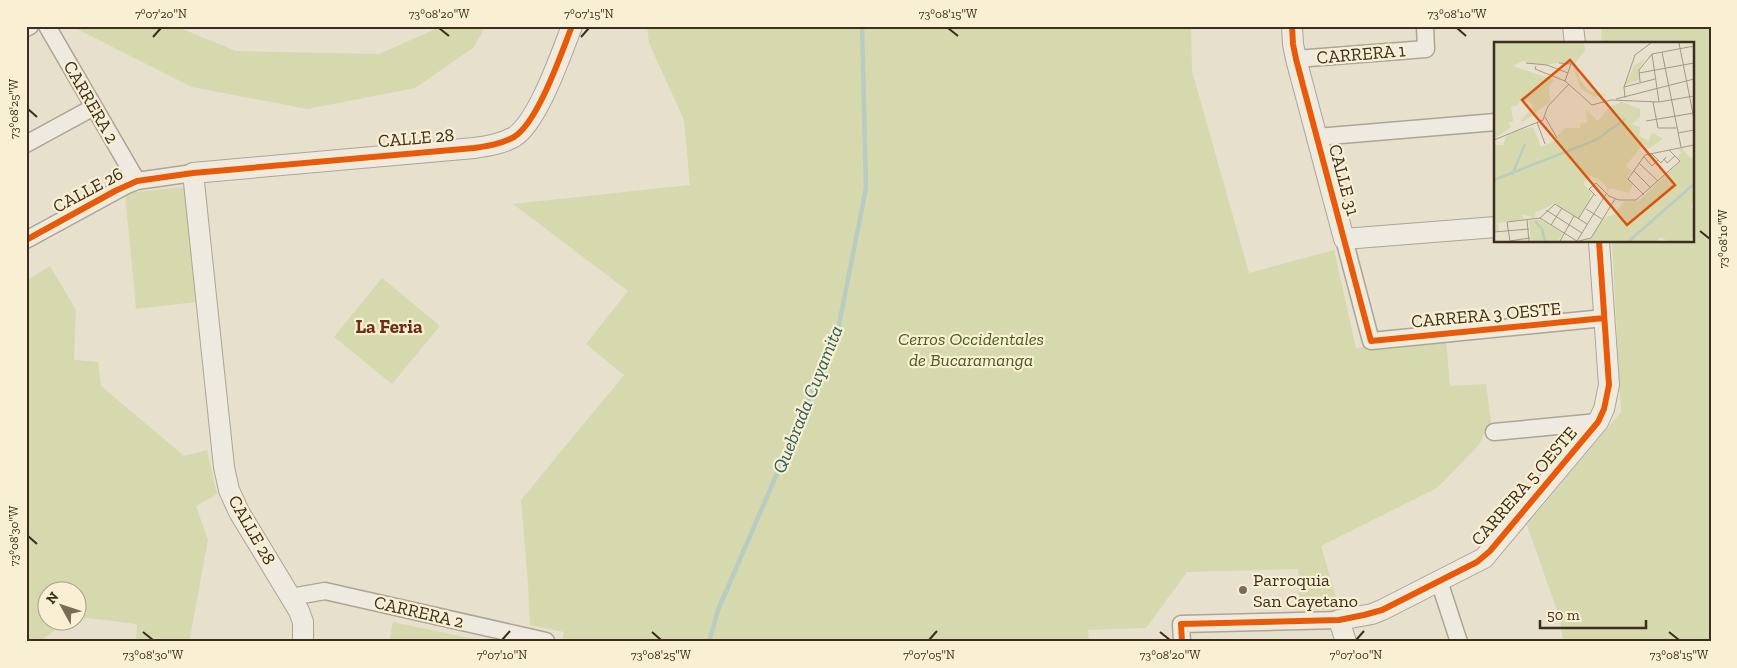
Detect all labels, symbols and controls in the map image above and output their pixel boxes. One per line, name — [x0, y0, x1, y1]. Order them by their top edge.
text: 7°07'20"N — [135, 7, 187, 21]
text: 73°08'20"W — [409, 7, 470, 21]
text: 7°07'15"N — [564, 7, 614, 21]
text: 73°08'15"W — [919, 7, 978, 21]
text: 73°08'10"W — [1427, 7, 1487, 21]
street label: CARRERA 1 — [1316, 39, 1406, 69]
inset map — [1494, 42, 1694, 242]
street label: CARRERA 2 — [59, 57, 123, 147]
text: 73°08'25"W — [7, 78, 21, 139]
street label: CALLE 28 — [377, 124, 455, 152]
street label: CALLE 31 — [1324, 142, 1364, 218]
street label: CALLE 26 — [49, 162, 127, 218]
text: 73°08'10"W — [1716, 209, 1730, 269]
street label: CARRERA 3 OESTE — [1410, 298, 1562, 332]
district label: La Feria — [355, 315, 423, 338]
water label: Quebrada Cuyamita — [767, 322, 848, 476]
park label: Cerros Occidentales de Bucaramanga — [898, 328, 1044, 371]
street label: CARRERA 5 OESTE — [1466, 422, 1582, 550]
street label: CALLE 28 — [223, 491, 281, 569]
text: 73°08'30"W — [7, 505, 21, 566]
place label: Parroquia San Cayetano — [1253, 569, 1358, 612]
north arrow — [38, 580, 88, 630]
marker: Parroquia San Cayetano — [1237, 584, 1249, 596]
text: N — [42, 588, 63, 608]
street label: CARRERA 2 — [372, 591, 466, 633]
scale bar — [1540, 598, 1646, 630]
text: 50 m — [1547, 606, 1580, 624]
text: 73°08'30"W — [123, 648, 184, 662]
text: 7°07'10"N — [477, 648, 527, 662]
text: 73°08'25"W — [631, 648, 692, 662]
text: 7°07'05"N — [903, 648, 955, 662]
text: 73°08'20"W — [1140, 648, 1201, 662]
text: 7°07'00"N — [1330, 648, 1382, 662]
text: 73°08'15"W — [1650, 648, 1709, 662]

